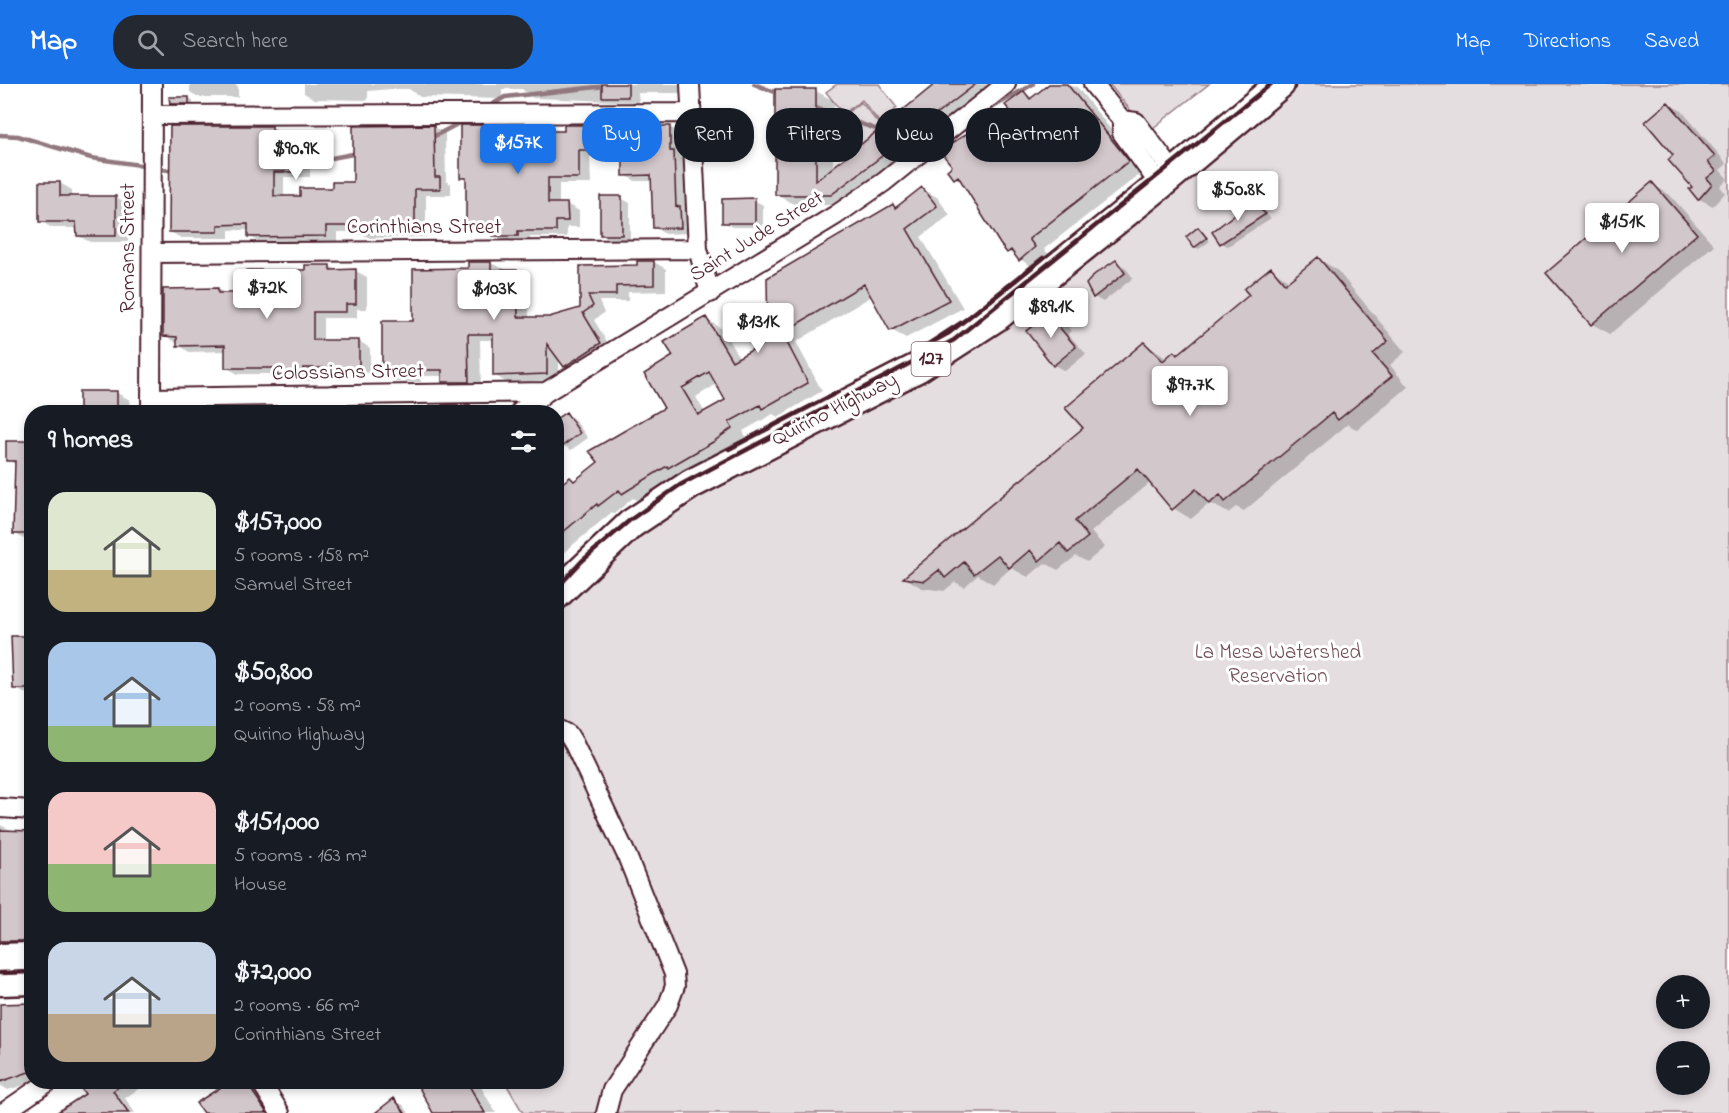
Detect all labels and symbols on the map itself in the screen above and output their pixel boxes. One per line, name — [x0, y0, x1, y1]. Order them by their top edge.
pin: $157K — [476, 124, 560, 175]
pin: $90.9K — [247, 130, 345, 181]
pin: $50.8K — [1189, 171, 1287, 222]
street label: Romans Street — [114, 183, 144, 313]
street label: Saint Jude Street — [684, 184, 830, 290]
pin: $151K — [1580, 203, 1664, 254]
street label: Corinthians Street — [347, 213, 501, 243]
pin: $72K — [231, 269, 303, 320]
pin: $103K — [452, 270, 536, 321]
pin: $89.1K — [1002, 288, 1100, 339]
pin: $131K — [716, 303, 800, 354]
road number: 127 — [912, 342, 950, 376]
street label: Colossians Street — [272, 357, 424, 389]
street label: Quirino Highway — [767, 365, 904, 456]
pin: $97.7K — [1141, 366, 1239, 417]
park label: La Mesa Watershed Reservation — [1195, 638, 1361, 692]

